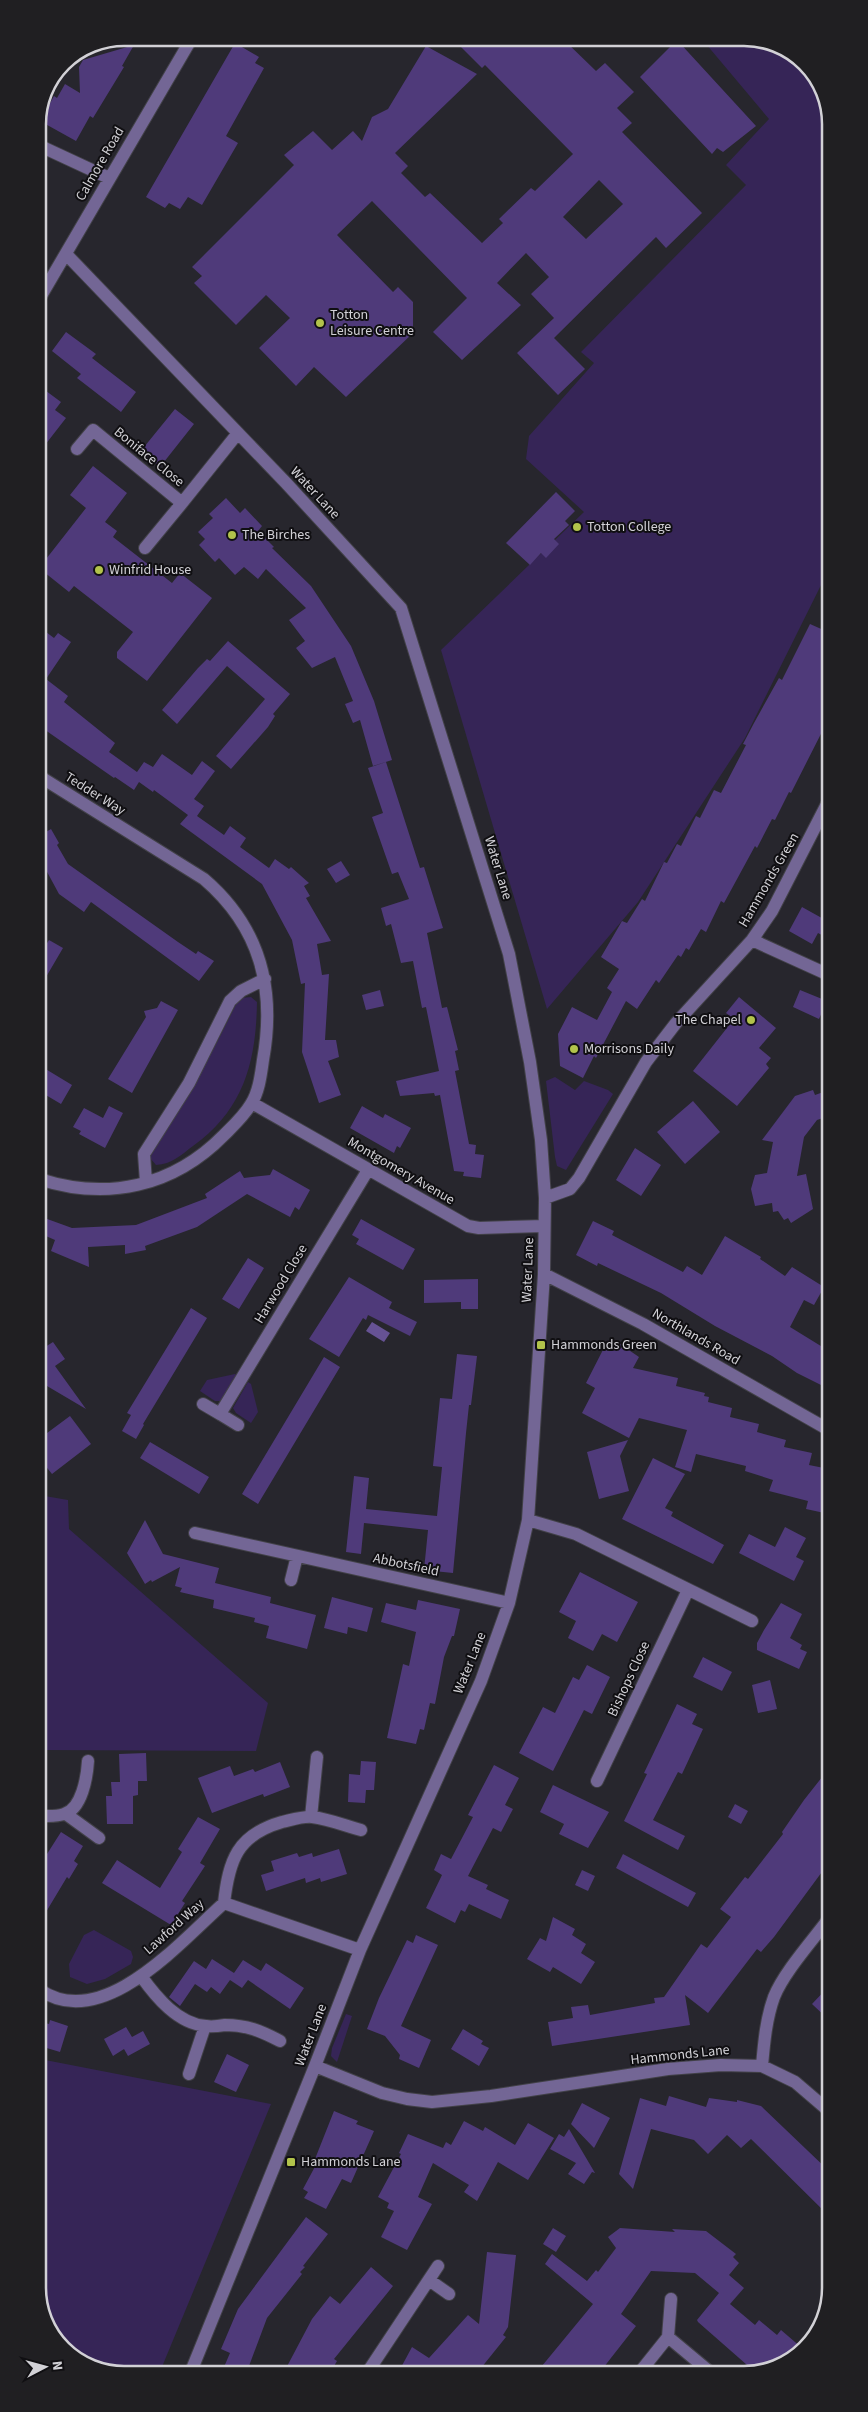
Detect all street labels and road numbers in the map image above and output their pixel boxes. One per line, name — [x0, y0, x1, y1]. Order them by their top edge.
street label: Calmore Road — [71, 123, 129, 205]
street label: Boniface Close — [109, 422, 189, 492]
street label: Water Lane — [285, 462, 345, 524]
street label: Tedder Way — [61, 767, 130, 821]
street label: Hammonds Green — [734, 829, 804, 931]
street label: Water Lane — [479, 834, 517, 902]
street label: Montgomery Avenue — [344, 1132, 458, 1210]
street label: Water Lane — [517, 1237, 539, 1303]
street label: Harwood Close — [250, 1241, 313, 1327]
street label: Northlands Road — [648, 1304, 744, 1370]
street label: Abbotsfield — [371, 1548, 441, 1582]
street label: Water Lane — [449, 1629, 492, 1697]
street label: Bishops Close — [603, 1638, 655, 1720]
street label: Lawford Way — [139, 1894, 209, 1960]
street label: Water Lane — [290, 2001, 332, 2069]
street label: Hammonds Lane — [629, 2040, 731, 2070]

